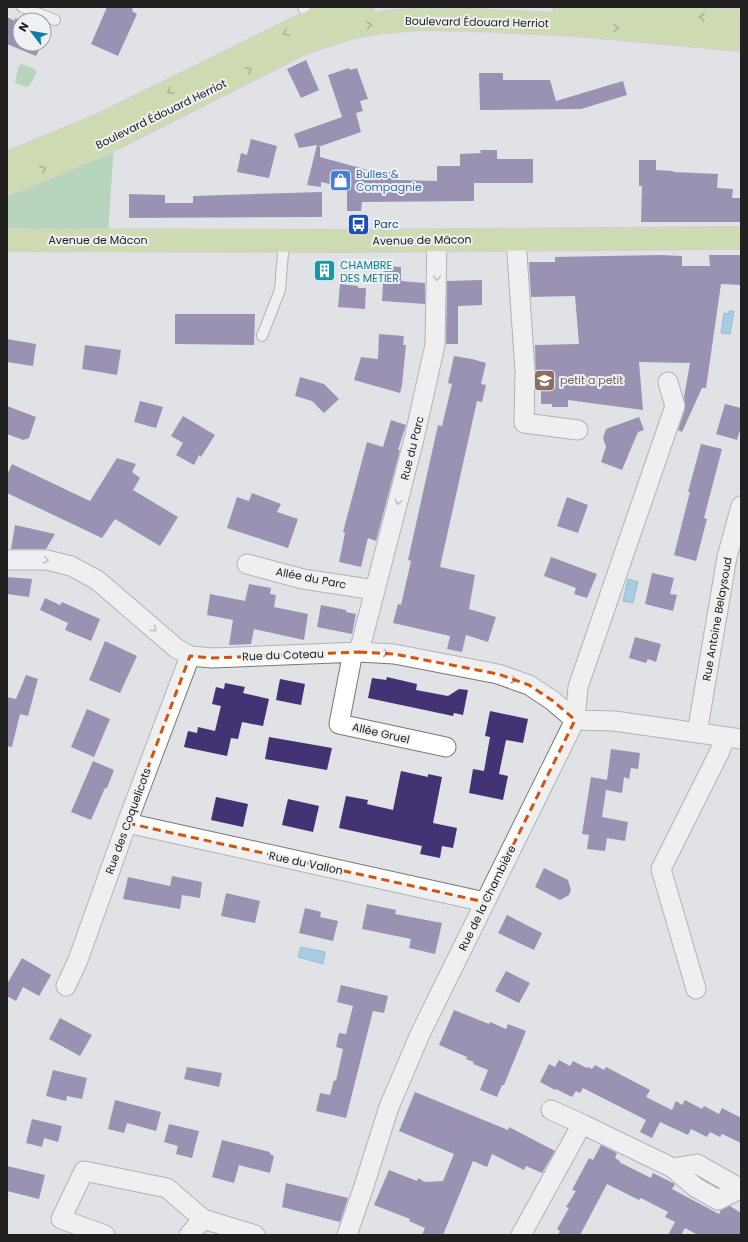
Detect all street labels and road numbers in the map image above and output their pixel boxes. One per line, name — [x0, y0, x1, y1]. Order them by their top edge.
street label: Boulevard Édouard Herriot — [405, 13, 549, 31]
street label: Boulevard Édouard Herriot — [93, 75, 229, 153]
street label: Avenue de Mâcon — [372, 231, 472, 249]
street label: Avenue de Mâcon — [48, 232, 148, 248]
street label: Rue du Parc — [396, 414, 428, 482]
street label: Rue Antoine Belaysoud — [698, 556, 736, 682]
street label: Allée du Parc — [274, 563, 348, 593]
street label: Rue du Coteau — [242, 646, 324, 664]
street label: Allée Gruel — [351, 719, 411, 747]
street label: Rue des Coquelicots — [101, 765, 155, 876]
street label: Rue de la Chambière — [454, 842, 520, 954]
street label: Rue du Vallon — [268, 847, 344, 879]

